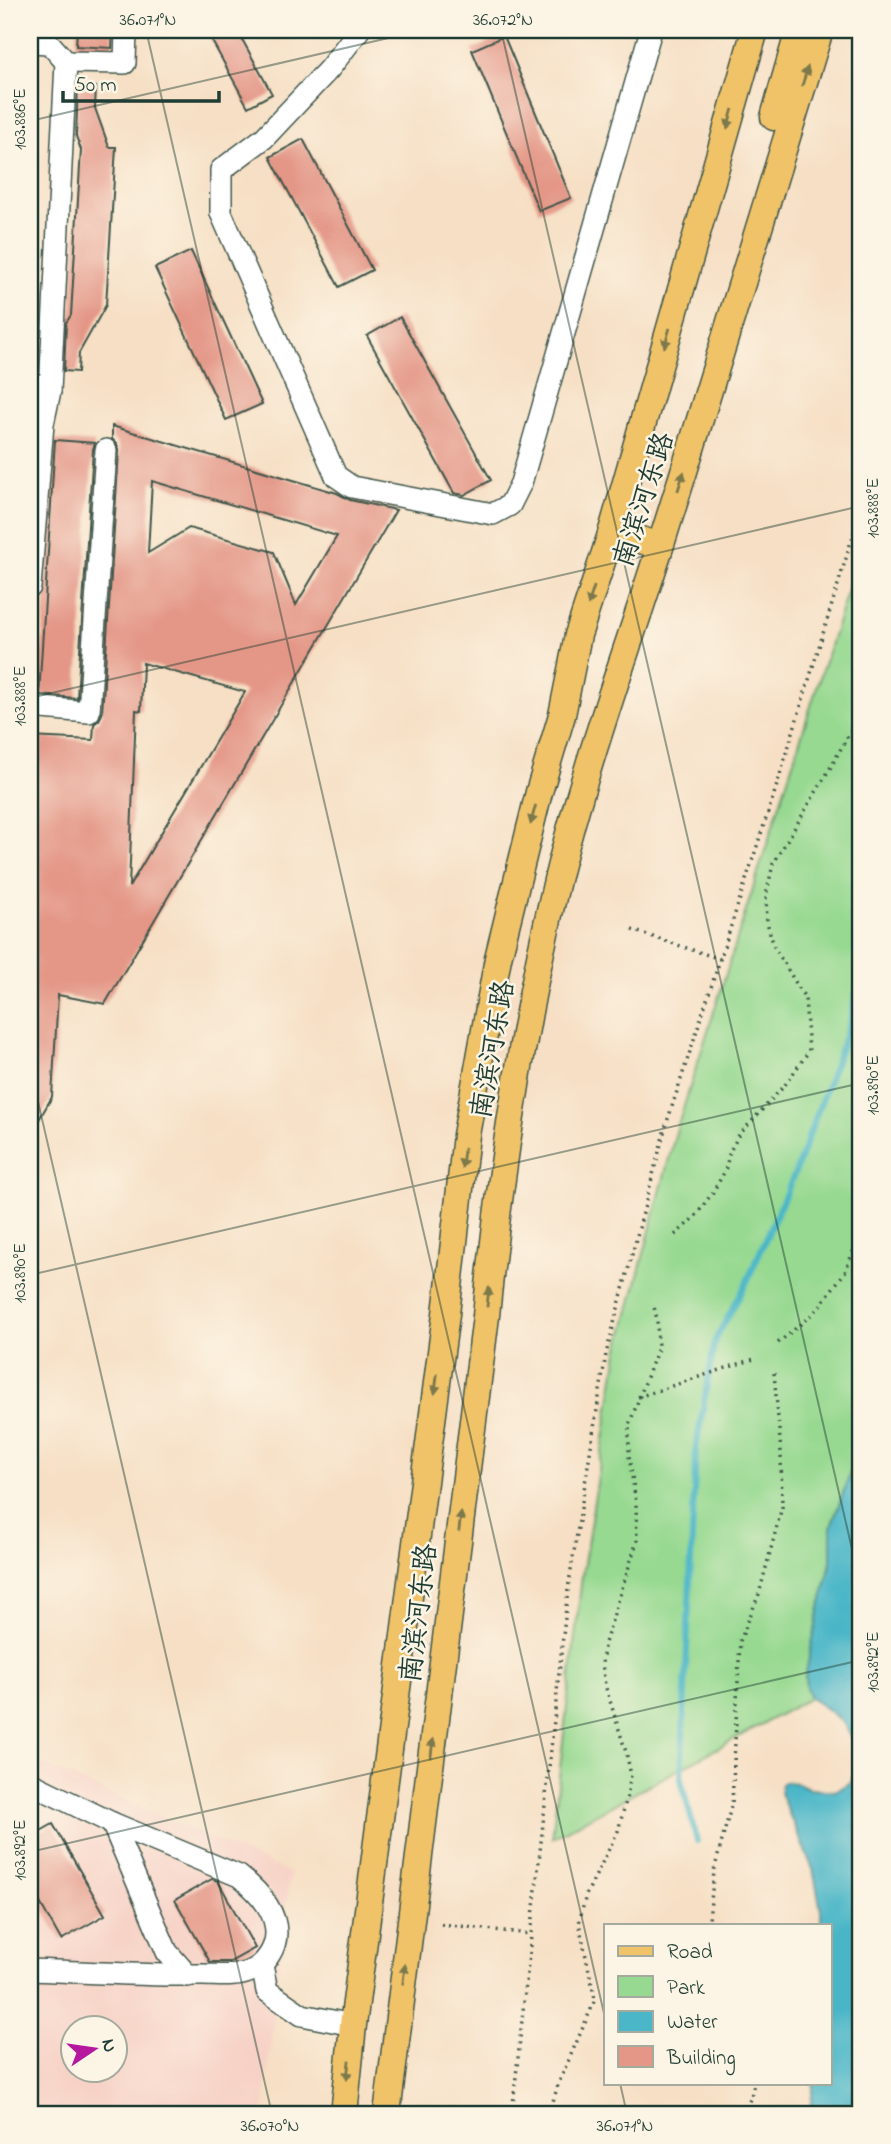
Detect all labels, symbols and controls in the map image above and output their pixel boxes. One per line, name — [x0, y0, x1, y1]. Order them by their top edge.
text: 36.071°N — [120, 8, 176, 34]
text: 36.072°N — [473, 8, 533, 34]
scale bar — [63, 60, 219, 104]
one-way arrow — [801, 65, 811, 86]
text: 50 m — [74, 71, 117, 101]
text: 103.886°E — [8, 88, 34, 150]
one-way arrow — [724, 109, 734, 130]
one-way arrow — [662, 327, 672, 348]
street label: 南滨河东路 — [604, 427, 686, 573]
one-way arrow — [676, 470, 687, 491]
text: 103.888°E — [861, 478, 887, 538]
one-way arrow — [585, 585, 596, 606]
text: 103.888°E — [8, 666, 34, 726]
one-way arrow — [527, 805, 538, 827]
street label: 南滨河东路 — [462, 977, 527, 1122]
text: 103.890°E — [861, 1055, 887, 1115]
one-way arrow — [458, 1147, 469, 1169]
text: 103.890°E — [8, 1243, 34, 1303]
one-way arrow — [483, 1285, 494, 1307]
one-way arrow — [431, 1373, 442, 1395]
one-way arrow — [455, 1511, 466, 1533]
street label: 南滨河东路 — [392, 1541, 449, 1685]
text: 103.892°E — [861, 1631, 887, 1693]
one-way arrow — [427, 1737, 438, 1759]
text: 103.892°E — [8, 1819, 34, 1881]
legend — [604, 1924, 832, 2084]
text: Road — [667, 1938, 713, 1968]
one-way arrow — [399, 1963, 410, 1985]
text: Park — [667, 1974, 706, 2004]
text: Water — [667, 2008, 718, 2038]
north arrow — [60, 2014, 130, 2084]
text: N — [94, 2036, 123, 2055]
text: Building — [666, 2044, 736, 2076]
one-way arrow — [342, 2059, 353, 2081]
text: 36.070°N — [241, 2114, 299, 2140]
text: 36.071°N — [597, 2114, 653, 2140]

